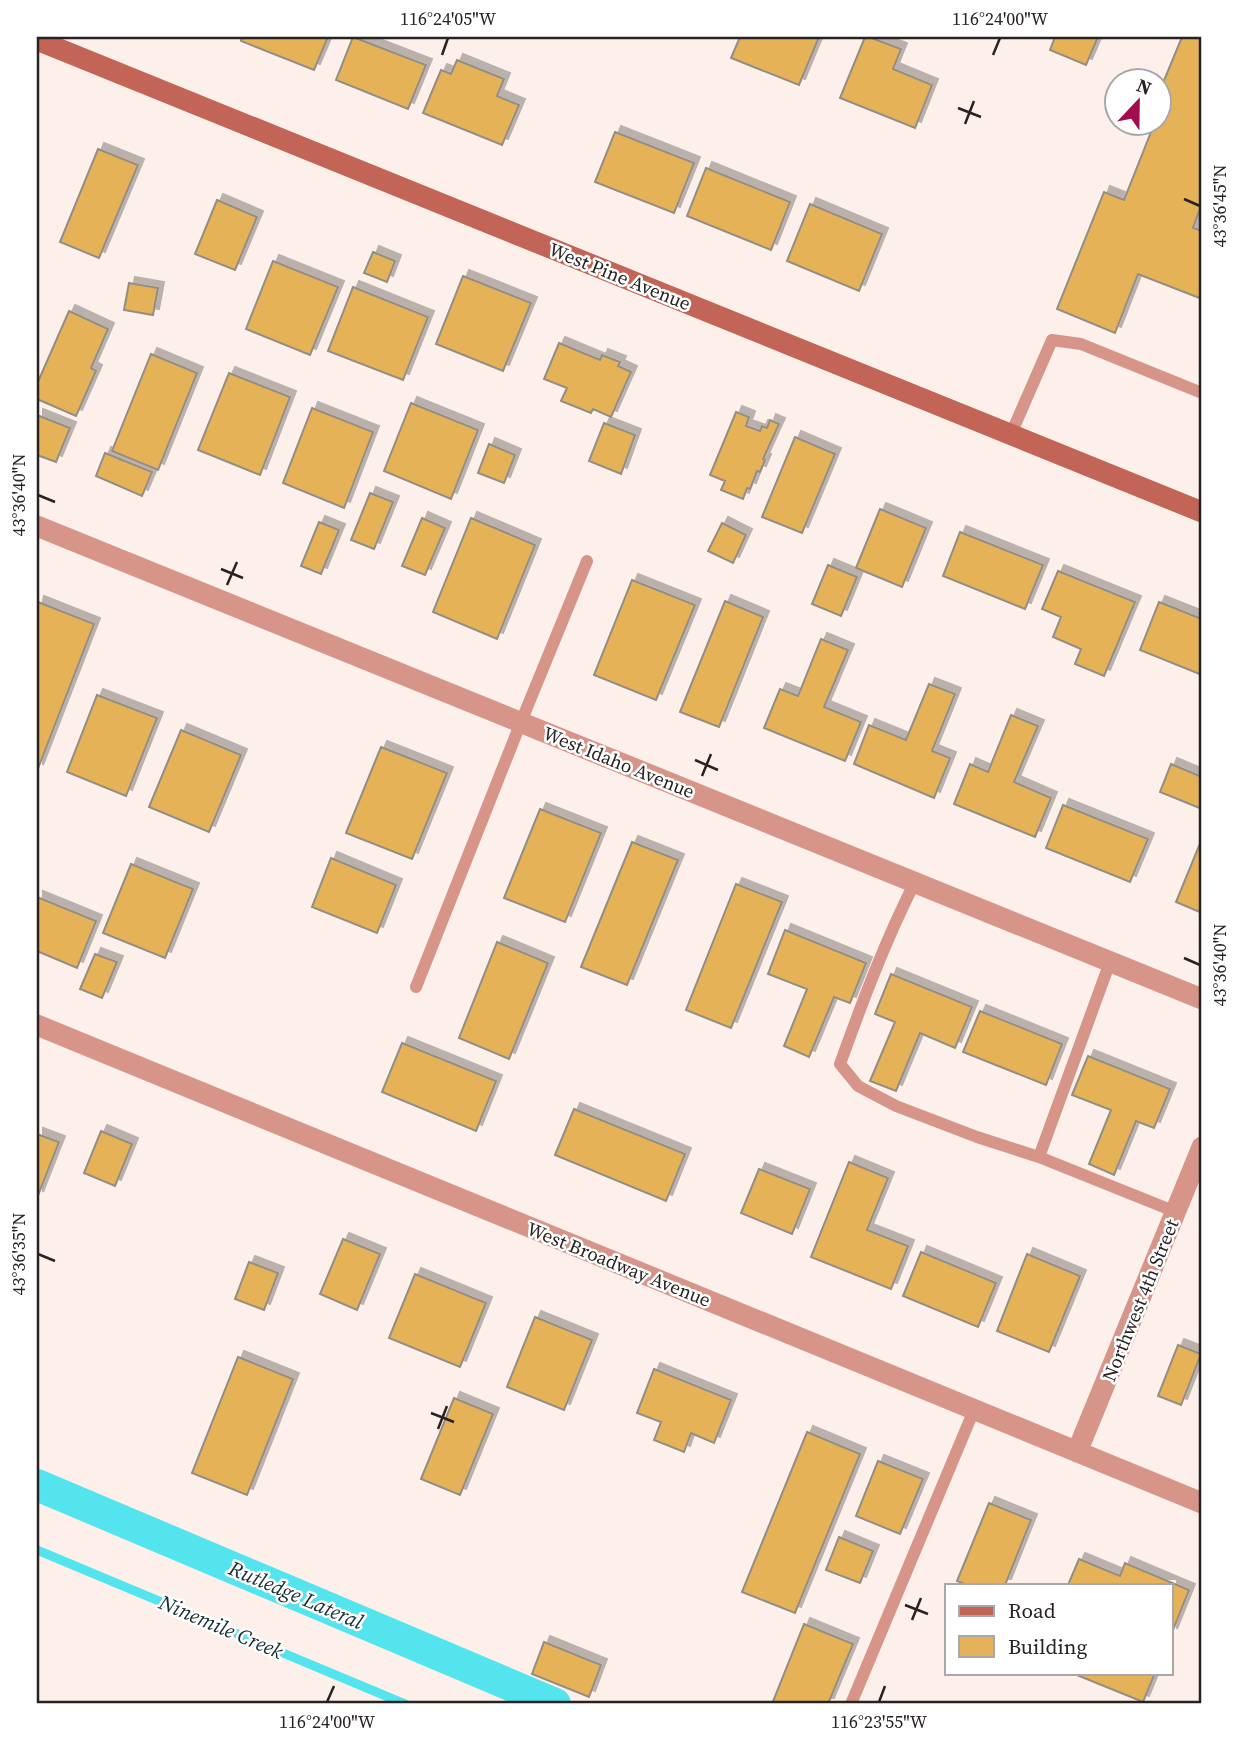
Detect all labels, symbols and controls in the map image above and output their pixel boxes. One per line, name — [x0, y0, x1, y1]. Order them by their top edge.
text: 116°24'05"W — [400, 6, 497, 31]
text: 116°24'00"W — [952, 6, 1049, 31]
north arrow — [1102, 66, 1172, 136]
text: N — [1133, 72, 1156, 101]
text: 43°36'45"N — [1207, 165, 1232, 247]
street label: West Pine Avenue — [545, 236, 695, 316]
text: 43°36'40"N — [6, 454, 31, 536]
street label: West Idaho Avenue — [539, 720, 699, 804]
text: 43°36'40"N — [1207, 924, 1232, 1006]
text: 43°36'35"N — [6, 1213, 31, 1295]
street label: Northwest 4th Street — [1096, 1214, 1185, 1385]
street label: West Broadway Avenue — [523, 1215, 715, 1313]
water label: Rutledge Lateral — [224, 1553, 368, 1636]
legend — [945, 1584, 1172, 1674]
water label: Ninemile Creek — [154, 1587, 288, 1666]
text: Road — [1008, 1596, 1056, 1625]
text: Building — [1008, 1632, 1087, 1661]
text: 116°24'00"W — [279, 1709, 376, 1734]
text: 116°23'55"W — [831, 1709, 928, 1734]

